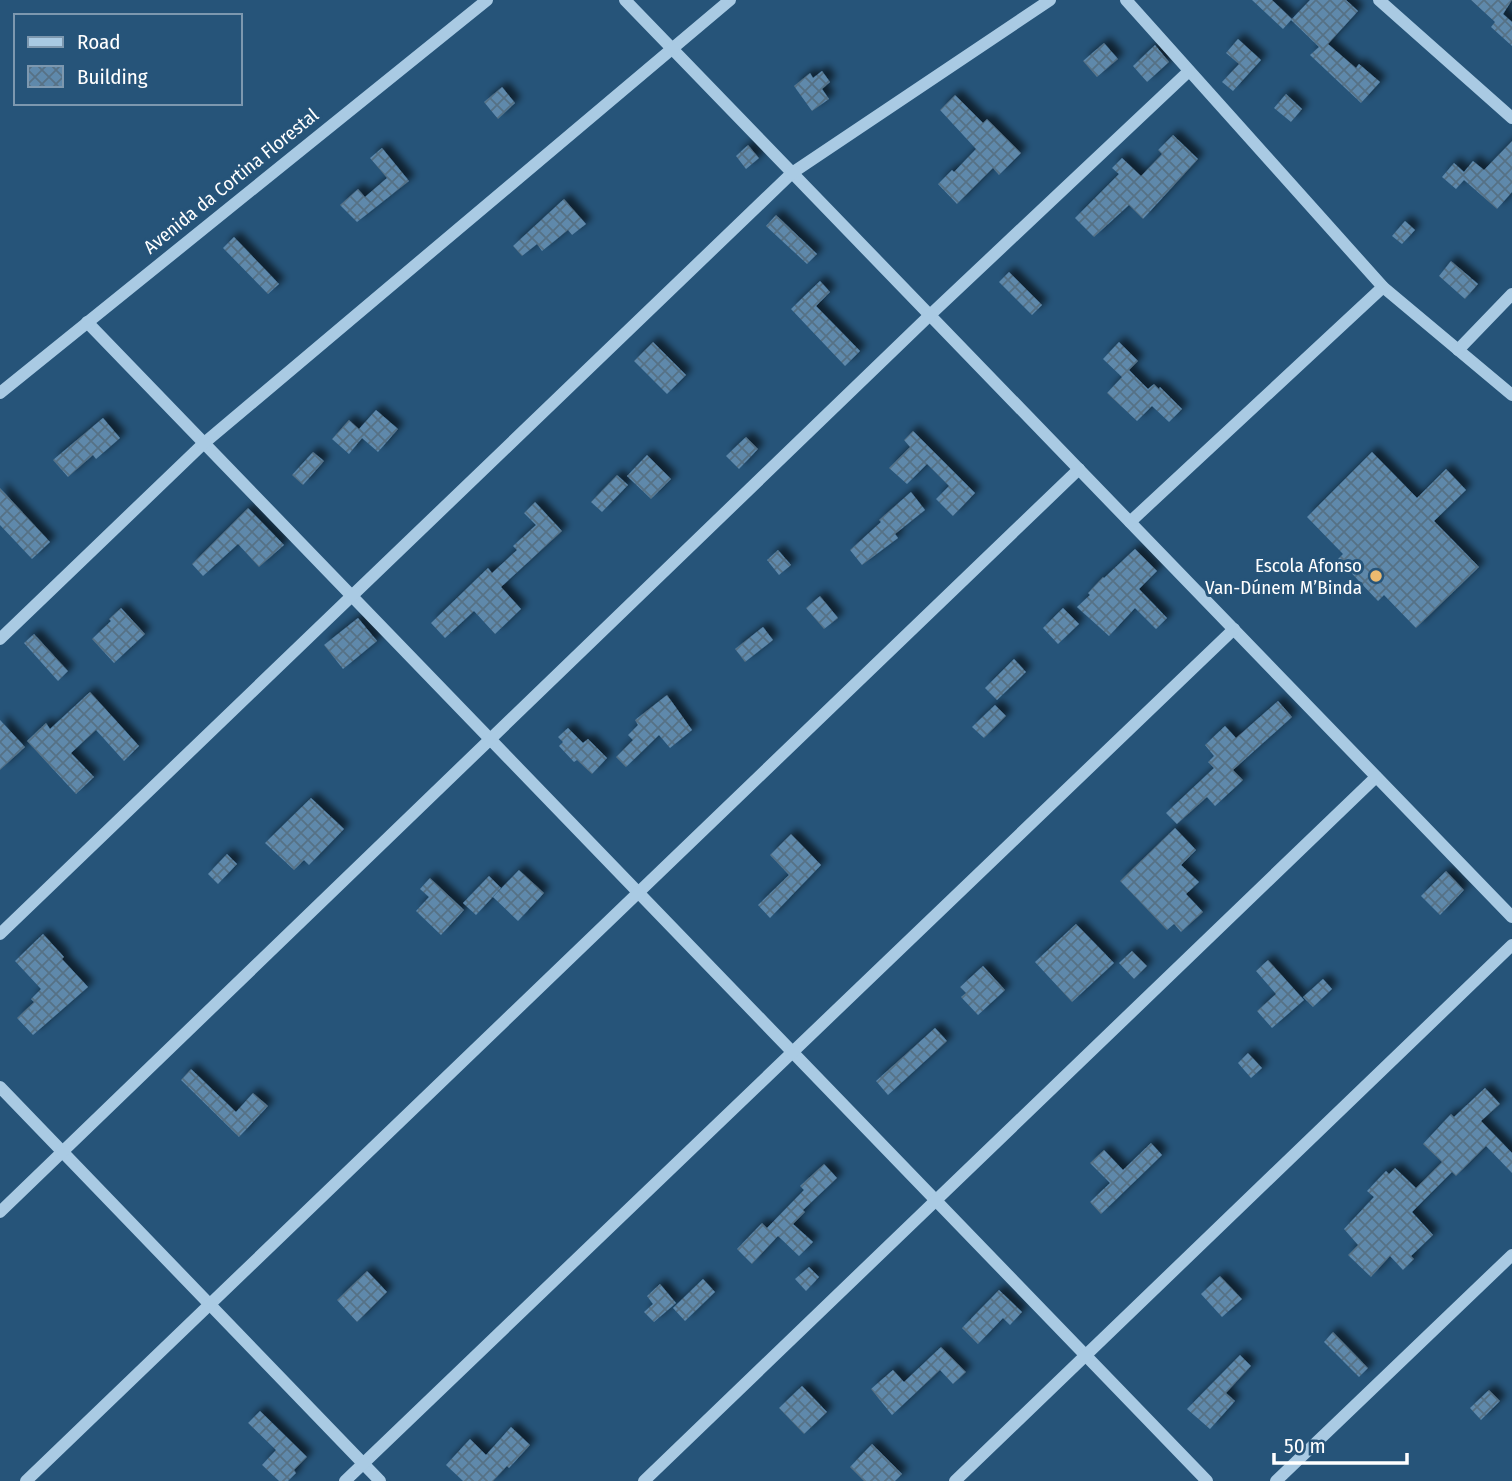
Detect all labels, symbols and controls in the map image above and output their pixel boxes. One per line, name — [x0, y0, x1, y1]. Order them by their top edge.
legend — [14, 14, 242, 105]
text: Road — [77, 29, 121, 55]
text: Building — [77, 64, 148, 90]
street label: Avenida da Cortina Florestal — [139, 103, 323, 259]
place label: Escola Afonso Van-Dúnem M’Binda — [1205, 554, 1362, 599]
marker: Escola Afonso Van-Dúnem M’Binda — [1368, 568, 1384, 584]
scale bar — [1274, 1422, 1407, 1466]
text: 50 m — [1284, 1433, 1326, 1459]

